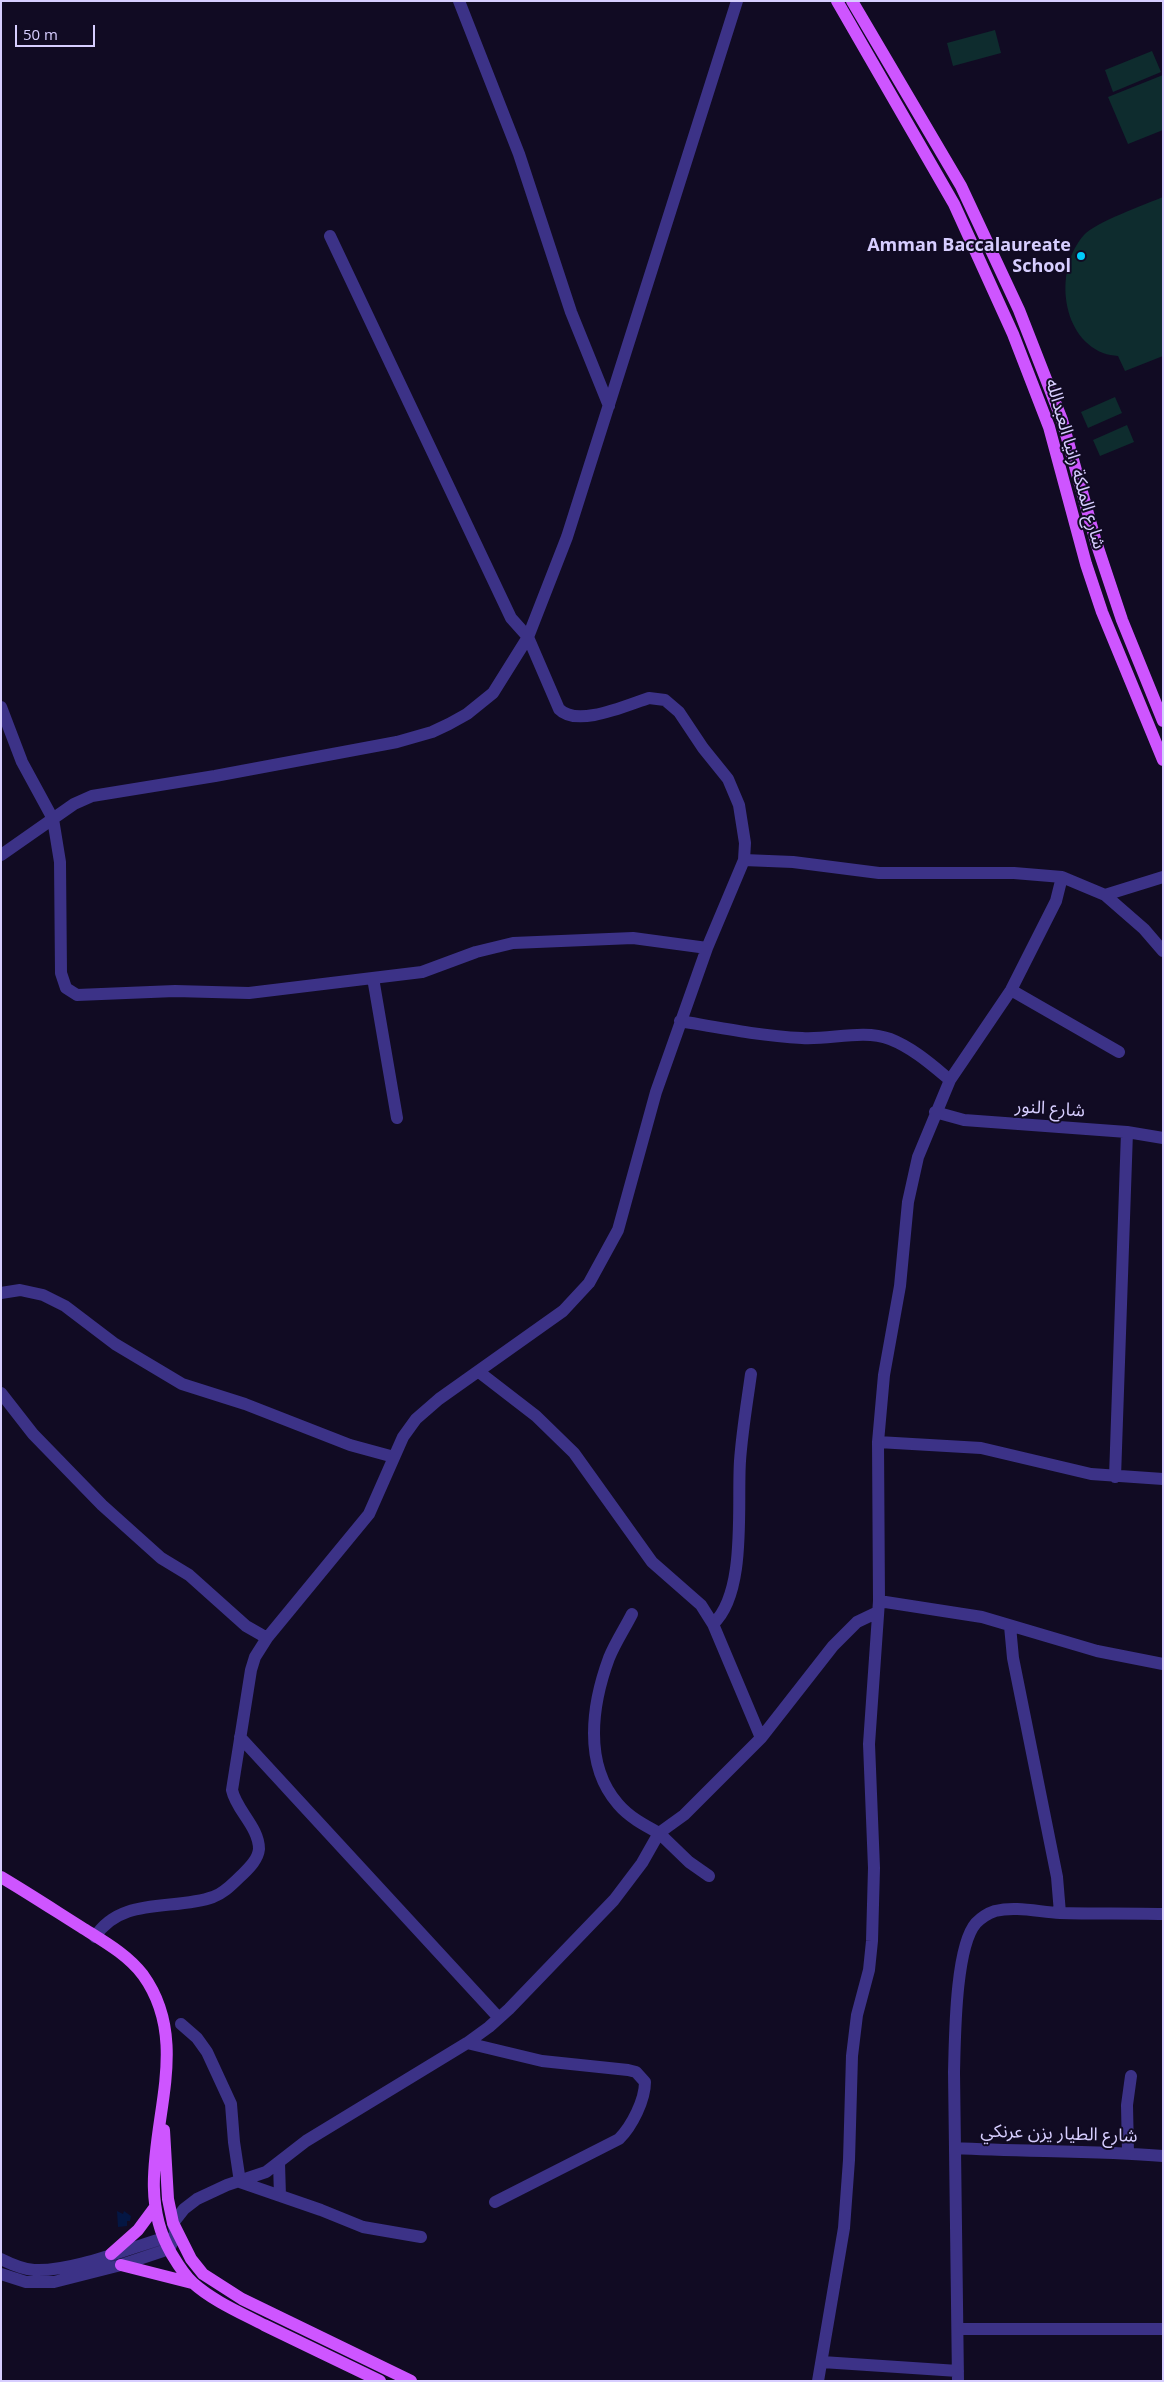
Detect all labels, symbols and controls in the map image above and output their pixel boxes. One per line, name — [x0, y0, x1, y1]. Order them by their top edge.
scale bar — [18, 15, 98, 47]
text: 50 m — [23, 24, 58, 44]
place label: Amman Baccalaureate School — [867, 235, 1071, 278]
marker: Amman Baccalaureate School — [1075, 250, 1087, 262]
street label: شارع الملكة رانيا العبدالله — [1040, 376, 1110, 552]
street label: شارع النور — [1014, 1096, 1086, 1122]
street label: شارع الطيار يزن عرنكي — [980, 2120, 1138, 2148]

